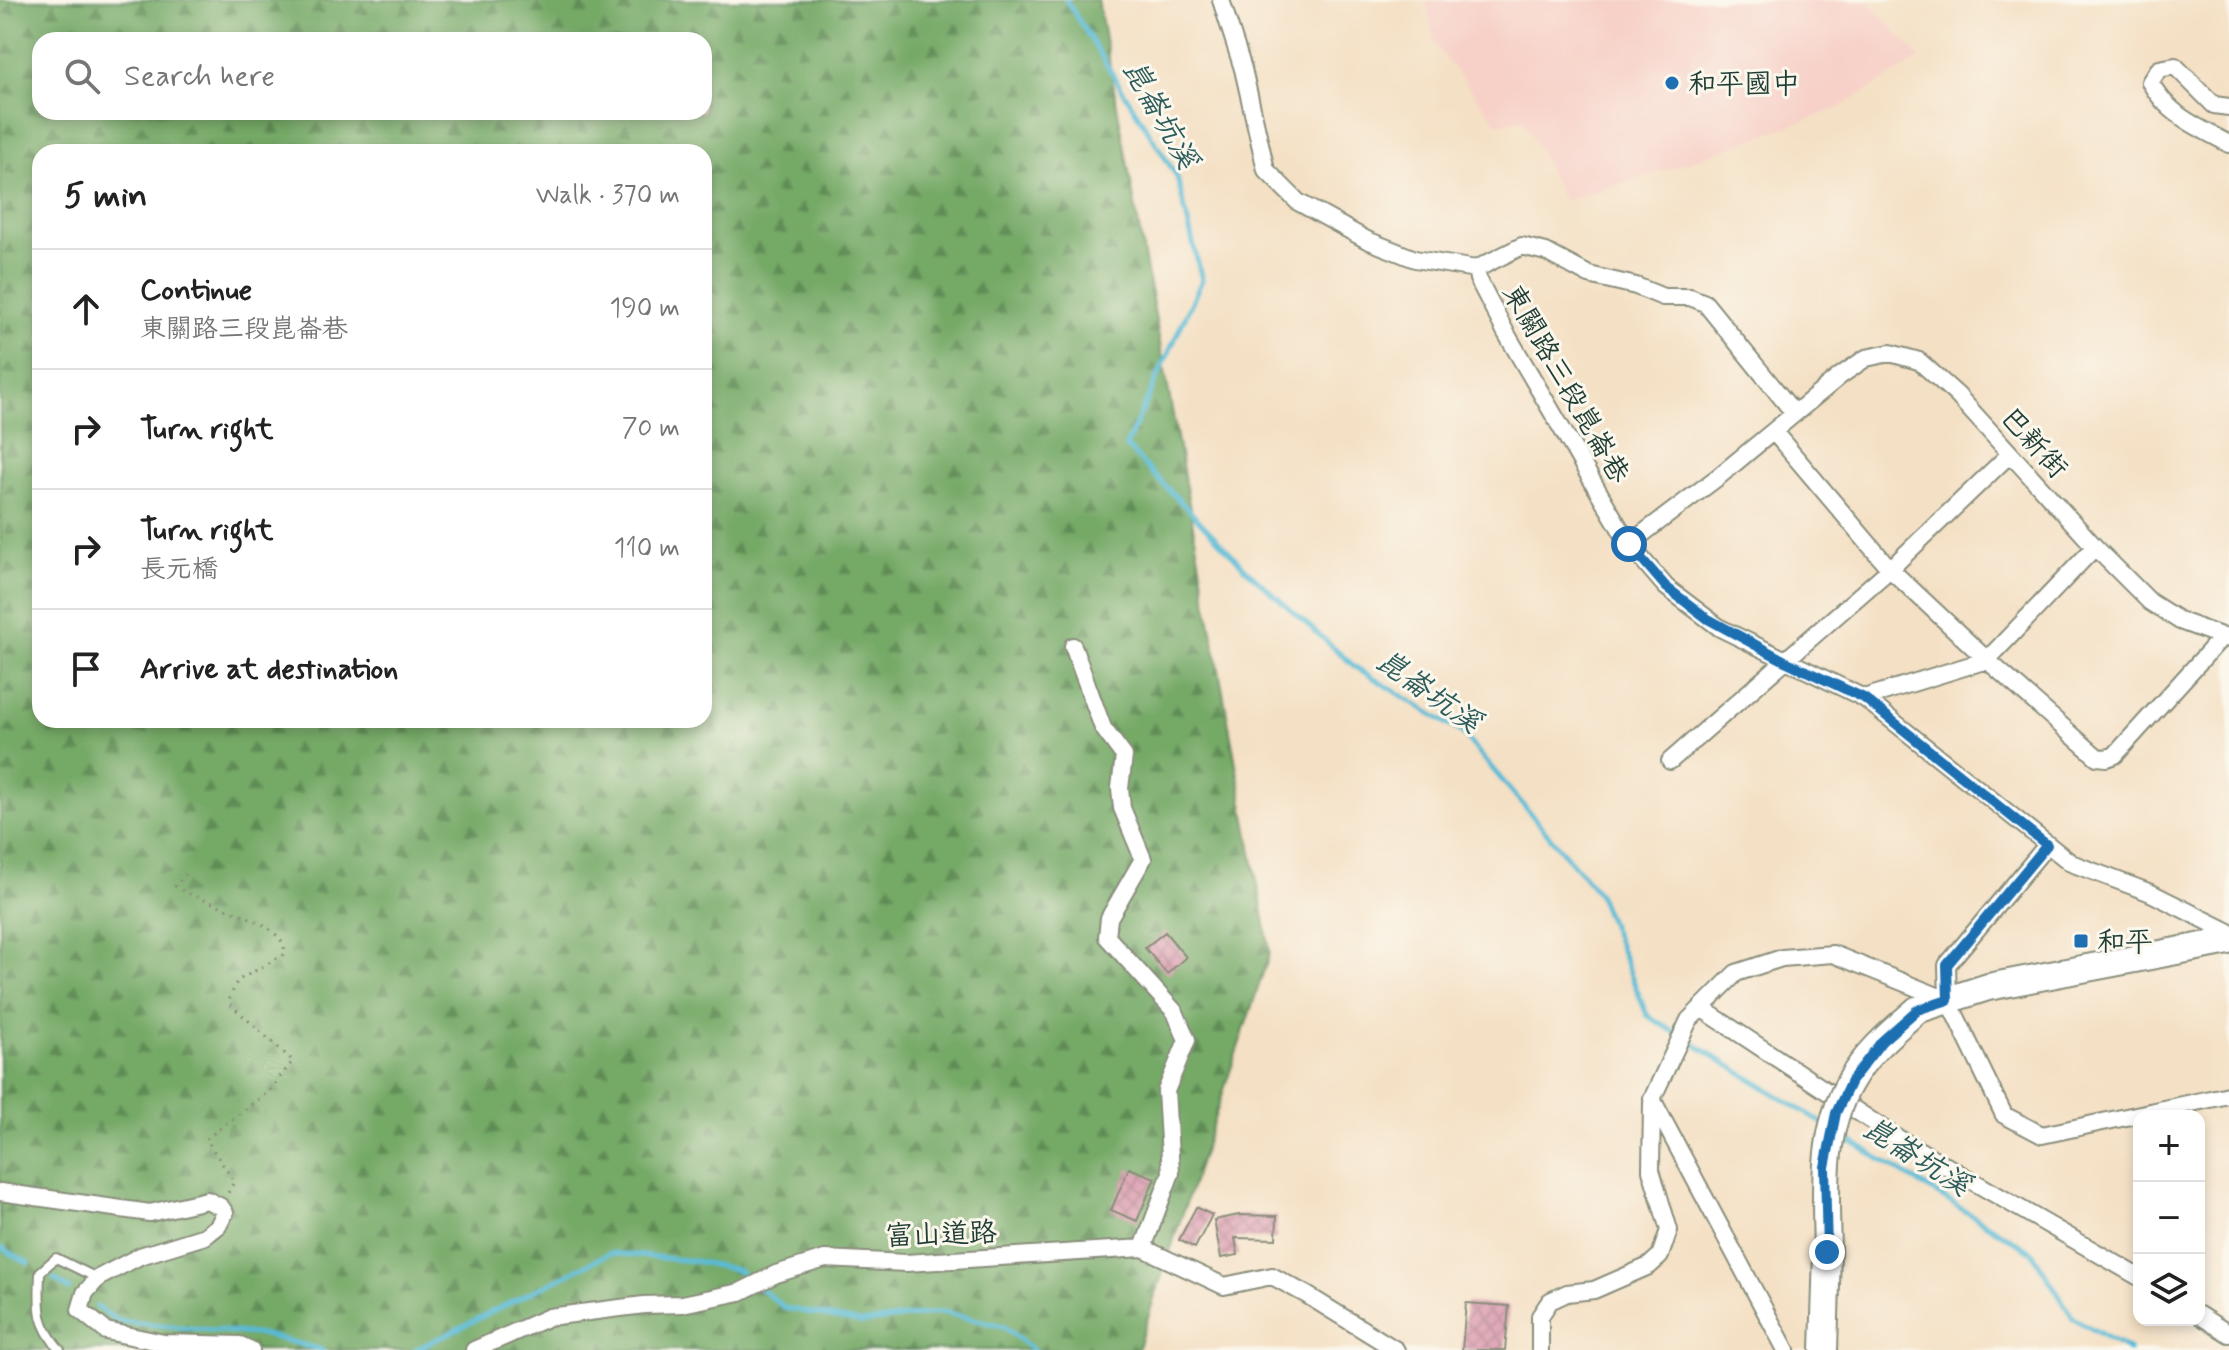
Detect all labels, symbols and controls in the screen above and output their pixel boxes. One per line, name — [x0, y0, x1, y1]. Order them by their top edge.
search box — [32, 32, 712, 120]
water label: 崑崙坑溪 — [1113, 53, 1208, 178]
icon: search — [60, 54, 104, 98]
text: Search here — [124, 57, 275, 96]
place label: 和平國中 — [1688, 67, 1800, 104]
marker: 和平國中 — [1663, 74, 1681, 92]
text: 5 min — [64, 174, 147, 219]
text: Walk · 370 m — [536, 179, 680, 213]
text: Continue — [140, 271, 252, 310]
street label: 東關路三段崑崙巷 — [1493, 278, 1637, 491]
icon: ahead — [64, 287, 108, 331]
text: 190 m — [610, 292, 680, 326]
text: 東關路三段崑崙巷 — [140, 313, 348, 347]
street label: 巴新街 — [1991, 400, 2075, 487]
icon: right — [64, 407, 108, 451]
text: Turn right — [140, 410, 273, 449]
text: 70 m — [622, 412, 680, 446]
text: Turn right — [140, 511, 273, 550]
route start — [1611, 526, 1647, 562]
icon: right — [64, 527, 108, 571]
text: 110 m — [614, 532, 680, 566]
text: 長元橋 — [140, 553, 218, 587]
water label: 崑崙坑溪 — [1368, 642, 1490, 744]
icon: arrive — [64, 647, 108, 691]
text: Arrive at destination — [140, 650, 398, 689]
place label: 和平 — [2097, 925, 2153, 962]
marker: 和平 — [2072, 932, 2090, 950]
water label: 崑崙坑溪 — [1855, 1109, 1979, 1207]
map controls — [2133, 1110, 2205, 1326]
button: + — [2133, 1110, 2205, 1182]
button: − — [2133, 1182, 2205, 1254]
street label: 富山道路 — [884, 1215, 998, 1256]
route end — [1809, 1234, 1845, 1270]
button: layers — [2133, 1254, 2205, 1326]

